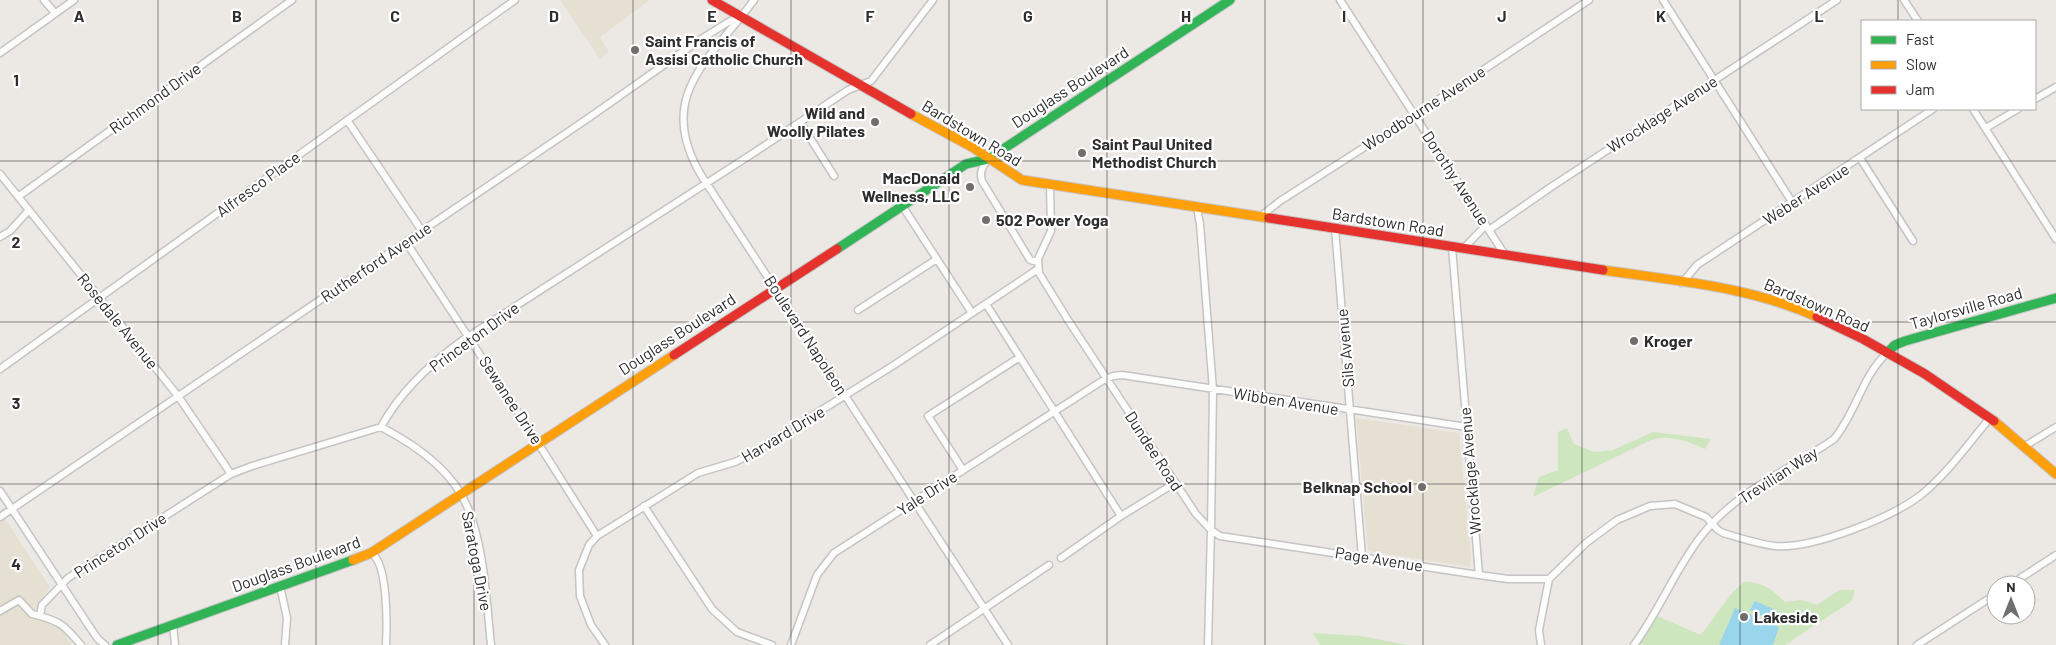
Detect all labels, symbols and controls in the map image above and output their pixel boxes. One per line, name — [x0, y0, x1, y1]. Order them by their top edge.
text: A — [74, 6, 85, 25]
text: B — [232, 6, 242, 25]
text: C — [390, 6, 400, 25]
text: D — [549, 6, 559, 25]
text: E — [707, 6, 717, 25]
text: F — [866, 6, 875, 25]
text: G — [1023, 6, 1033, 25]
text: H — [1181, 6, 1191, 25]
text: I — [1342, 6, 1346, 25]
text: J — [1497, 6, 1507, 25]
text: K — [1656, 6, 1666, 25]
text: L — [1814, 6, 1824, 25]
legend — [1861, 20, 2036, 110]
text: Fast — [1906, 30, 1934, 48]
place label: Saint Francis of Assisi Catholic Church — [645, 31, 803, 68]
street label: Douglass Boulevard — [1008, 42, 1132, 131]
marker: Saint Francis of Assisi Catholic Church — [629, 44, 641, 56]
text: Slow — [1906, 55, 1937, 73]
street label: Richmond Drive — [105, 58, 204, 137]
street label: Woodbourne Avenue — [1359, 61, 1489, 154]
text: 1 — [13, 70, 19, 89]
street label: Wrocklage Avenue — [1603, 71, 1720, 156]
text: Jam — [1906, 80, 1935, 98]
street label: Bardstown Road — [919, 95, 1026, 170]
place label: Wild and Woolly Pilates — [767, 103, 865, 140]
marker: Wild and Woolly Pilates — [869, 116, 881, 128]
street label: Dorothy Avenue — [1419, 127, 1494, 228]
place label: Saint Paul United Methodist Church — [1092, 134, 1217, 171]
street label: Alfresco Place — [212, 147, 303, 220]
marker: Saint Paul United Methodist Church — [1076, 147, 1088, 159]
street label: Weber Avenue — [1759, 159, 1852, 228]
place label: MacDonald Wellness, LLC — [862, 168, 960, 205]
marker: MacDonald Wellness, LLC — [964, 181, 976, 193]
street label: Bardstown Road — [1331, 203, 1445, 240]
place label: 502 Power Yoga — [996, 210, 1108, 229]
marker: 502 Power Yoga — [980, 214, 992, 226]
street label: Rutherford Avenue — [317, 218, 435, 306]
text: 2 — [12, 232, 21, 251]
street label: Rosedale Avenue — [74, 269, 163, 372]
street label: Boulevard Napoleon — [761, 271, 852, 398]
street label: Bardstown Road — [1761, 274, 1873, 335]
street label: Taylorsville Road — [1908, 282, 2024, 333]
street label: Douglass Boulevard — [615, 289, 739, 378]
street label: Princeton Drive — [425, 298, 522, 376]
street label: Sils Avenue — [1332, 308, 1357, 388]
place label: Kroger — [1644, 331, 1693, 350]
marker: Kroger — [1628, 335, 1640, 347]
street label: Sewanee Drive — [476, 352, 547, 448]
street label: Wibben Avenue — [1232, 383, 1340, 418]
text: 3 — [12, 393, 20, 412]
street label: Harvard Drive — [738, 401, 828, 466]
street label: Dundee Road — [1122, 407, 1187, 494]
street label: Wrocklage Avenue — [1454, 407, 1485, 535]
street label: Trevilian Way — [1735, 442, 1821, 507]
street label: Yale Drive — [893, 466, 960, 519]
place label: Belknap School — [1303, 477, 1412, 496]
marker: Belknap School — [1416, 481, 1428, 493]
street label: Princeton Drive — [70, 508, 170, 582]
street label: Saratoga Drive — [459, 509, 496, 612]
street label: Douglass Boulevard — [229, 531, 363, 596]
street label: Page Avenue — [1334, 542, 1424, 575]
text: 4 — [11, 554, 21, 573]
north arrow — [1986, 575, 2036, 625]
text: N — [2006, 578, 2016, 595]
place label: Lakeside — [1754, 607, 1818, 626]
marker: Lakeside — [1738, 611, 1750, 623]

